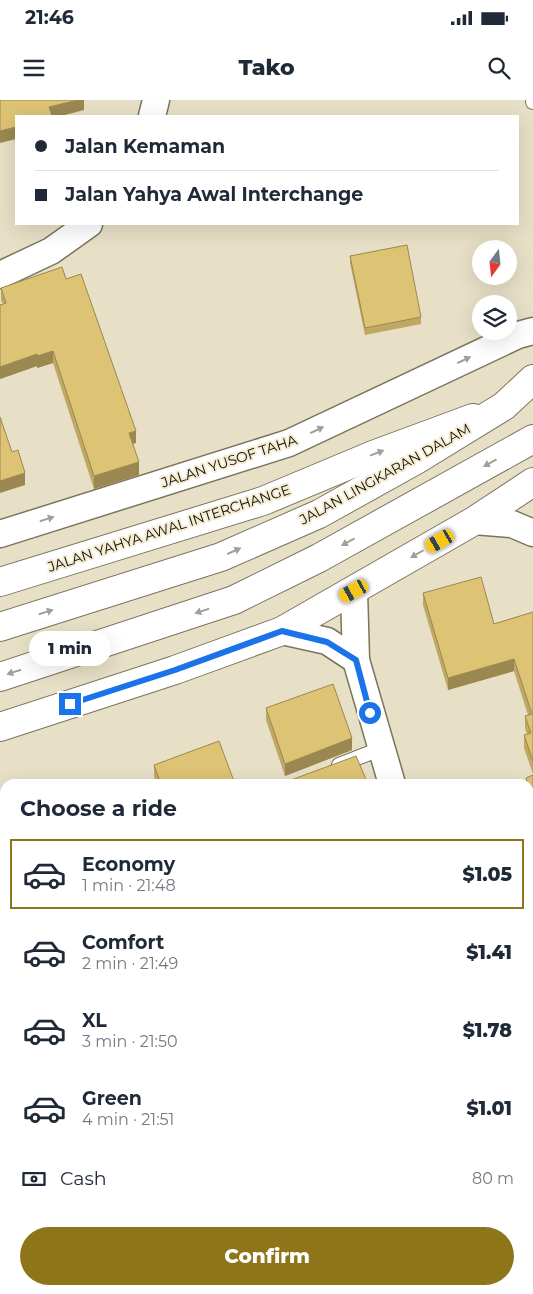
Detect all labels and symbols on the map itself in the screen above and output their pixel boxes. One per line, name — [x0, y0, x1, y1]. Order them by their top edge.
north arrow — [472, 240, 518, 285]
one-way arrow — [457, 356, 471, 364]
street label: JALAN LINGKARAN DALAM — [295, 419, 474, 529]
one-way arrow — [310, 426, 324, 434]
street label: JALAN YUSOF TAHA — [158, 430, 300, 492]
one-way arrow — [370, 449, 384, 457]
one-way arrow — [483, 459, 498, 467]
street label: JALAN YAHYA AWAL INTERCHANGE — [44, 480, 293, 576]
one-way arrow — [39, 515, 54, 523]
car — [423, 527, 456, 555]
one-way arrow — [341, 538, 356, 546]
one-way arrow — [227, 547, 241, 555]
one-way arrow — [410, 550, 424, 559]
car — [337, 577, 370, 605]
one-way arrow — [39, 608, 54, 616]
one-way arrow — [194, 608, 209, 615]
callout: 1 min — [29, 632, 111, 666]
one-way arrow — [6, 668, 21, 676]
route end — [59, 693, 81, 715]
route start — [359, 702, 381, 724]

